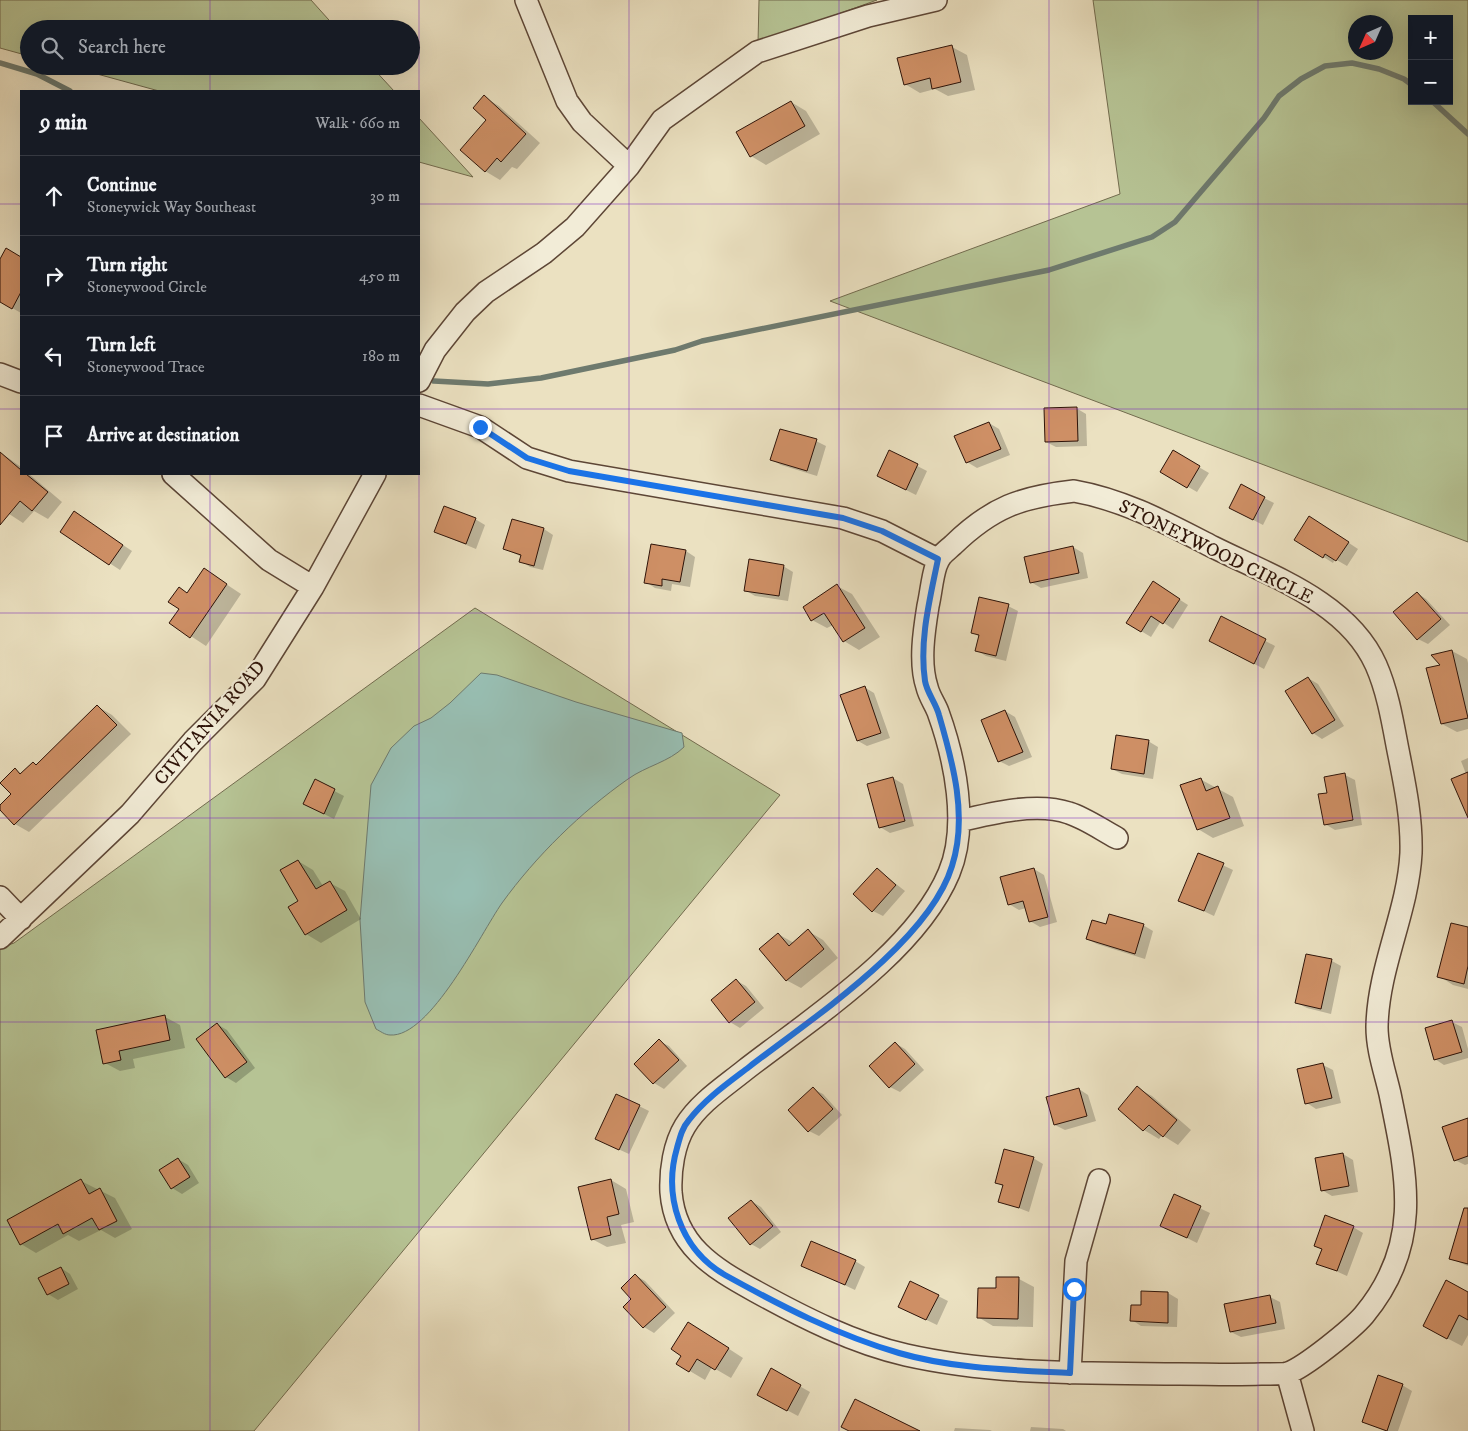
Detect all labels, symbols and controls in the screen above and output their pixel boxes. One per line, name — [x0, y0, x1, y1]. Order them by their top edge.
north arrow — [1348, 15, 1393, 60]
map controls — [1408, 15, 1453, 105]
button: + — [1408, 15, 1453, 60]
search box — [20, 20, 420, 75]
icon: search — [38, 34, 66, 62]
text: Search here — [78, 36, 166, 59]
button: − — [1408, 60, 1453, 105]
text: 9 min — [40, 110, 87, 136]
text: Walk · 660 m — [315, 113, 400, 133]
text: Continue — [87, 174, 157, 197]
icon: ahead — [40, 182, 68, 210]
text: 30 m — [370, 186, 400, 206]
text: Stoneywick Way Southeast — [87, 197, 256, 217]
text: Turn right — [87, 254, 167, 277]
icon: right — [40, 262, 68, 290]
text: 450 m — [359, 266, 400, 286]
text: Stoneywood Circle — [87, 277, 207, 297]
text: Turn left — [87, 334, 156, 357]
icon: left — [40, 342, 68, 370]
text: 180 m — [362, 346, 400, 366]
text: Stoneywood Trace — [87, 357, 205, 377]
route end — [469, 416, 492, 439]
icon: arrive — [40, 422, 68, 450]
text: Arrive at destination — [87, 424, 239, 447]
street label: STONEYWOOD CIRCLE — [1115, 495, 1317, 609]
street label: CIVITANIA ROAD — [150, 656, 270, 790]
route start — [1063, 1278, 1086, 1301]

